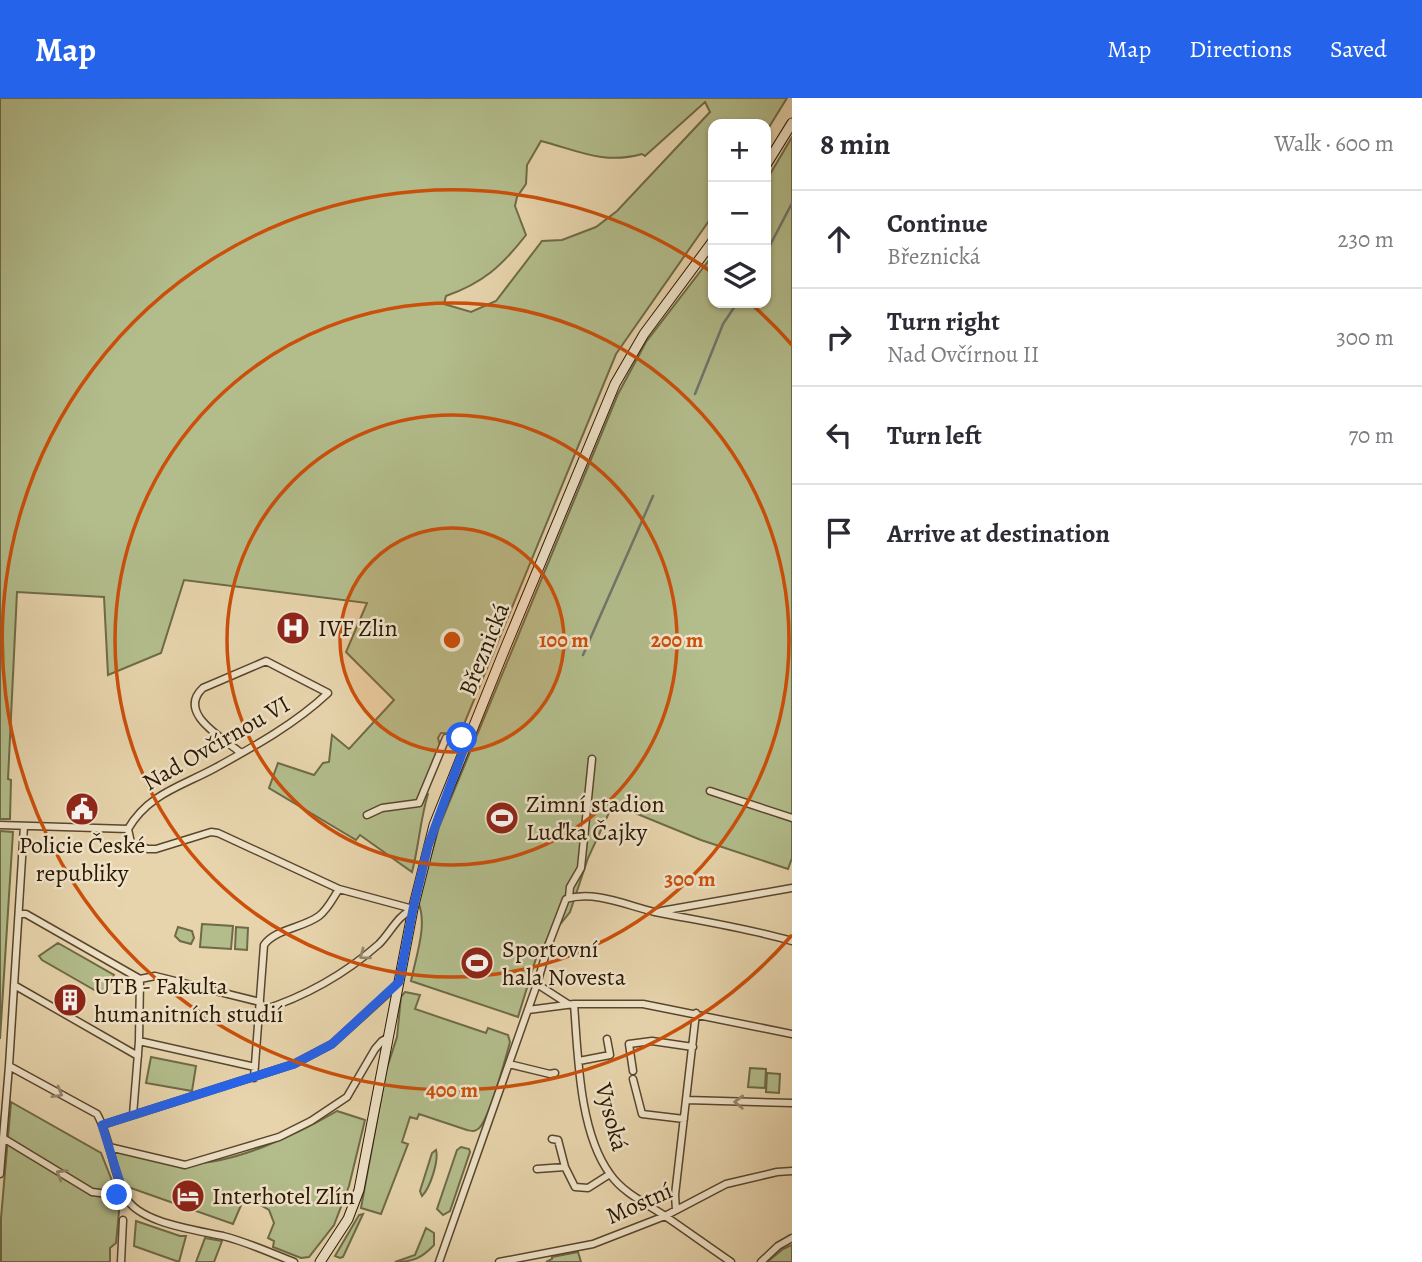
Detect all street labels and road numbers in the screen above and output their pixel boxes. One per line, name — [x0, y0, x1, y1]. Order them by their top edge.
street label: Březnická — [451, 597, 517, 700]
street label: Nad Ovčírnou VI — [137, 688, 295, 798]
street label: Vysoká — [587, 1079, 637, 1155]
street label: Mostní — [601, 1174, 677, 1232]

